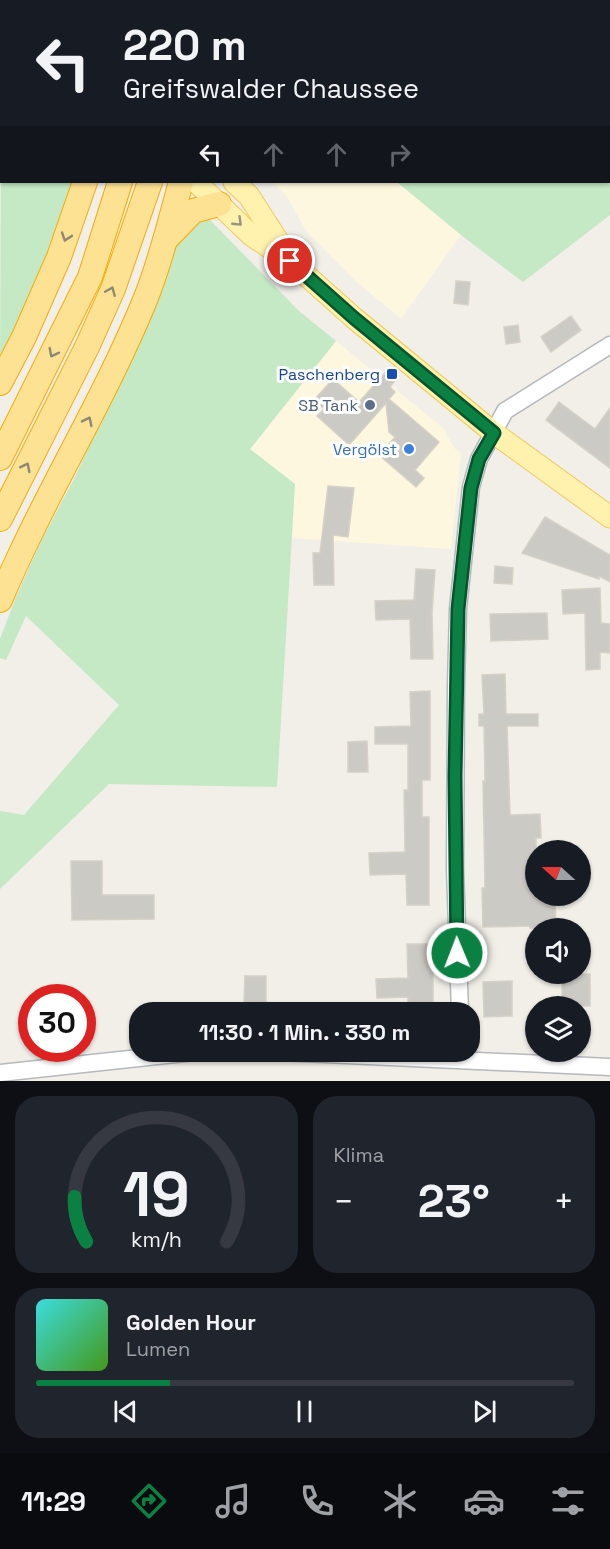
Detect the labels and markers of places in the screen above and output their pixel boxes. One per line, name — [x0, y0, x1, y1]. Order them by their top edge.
pin — [264, 235, 315, 286]
place label: Paschenberg — [279, 364, 380, 385]
marker: Paschenberg — [385, 367, 399, 381]
place label: SB Tank — [298, 395, 358, 416]
marker: SB Tank — [363, 398, 377, 412]
place label: Vergölst — [333, 439, 397, 460]
marker: Vergölst — [402, 442, 416, 456]

